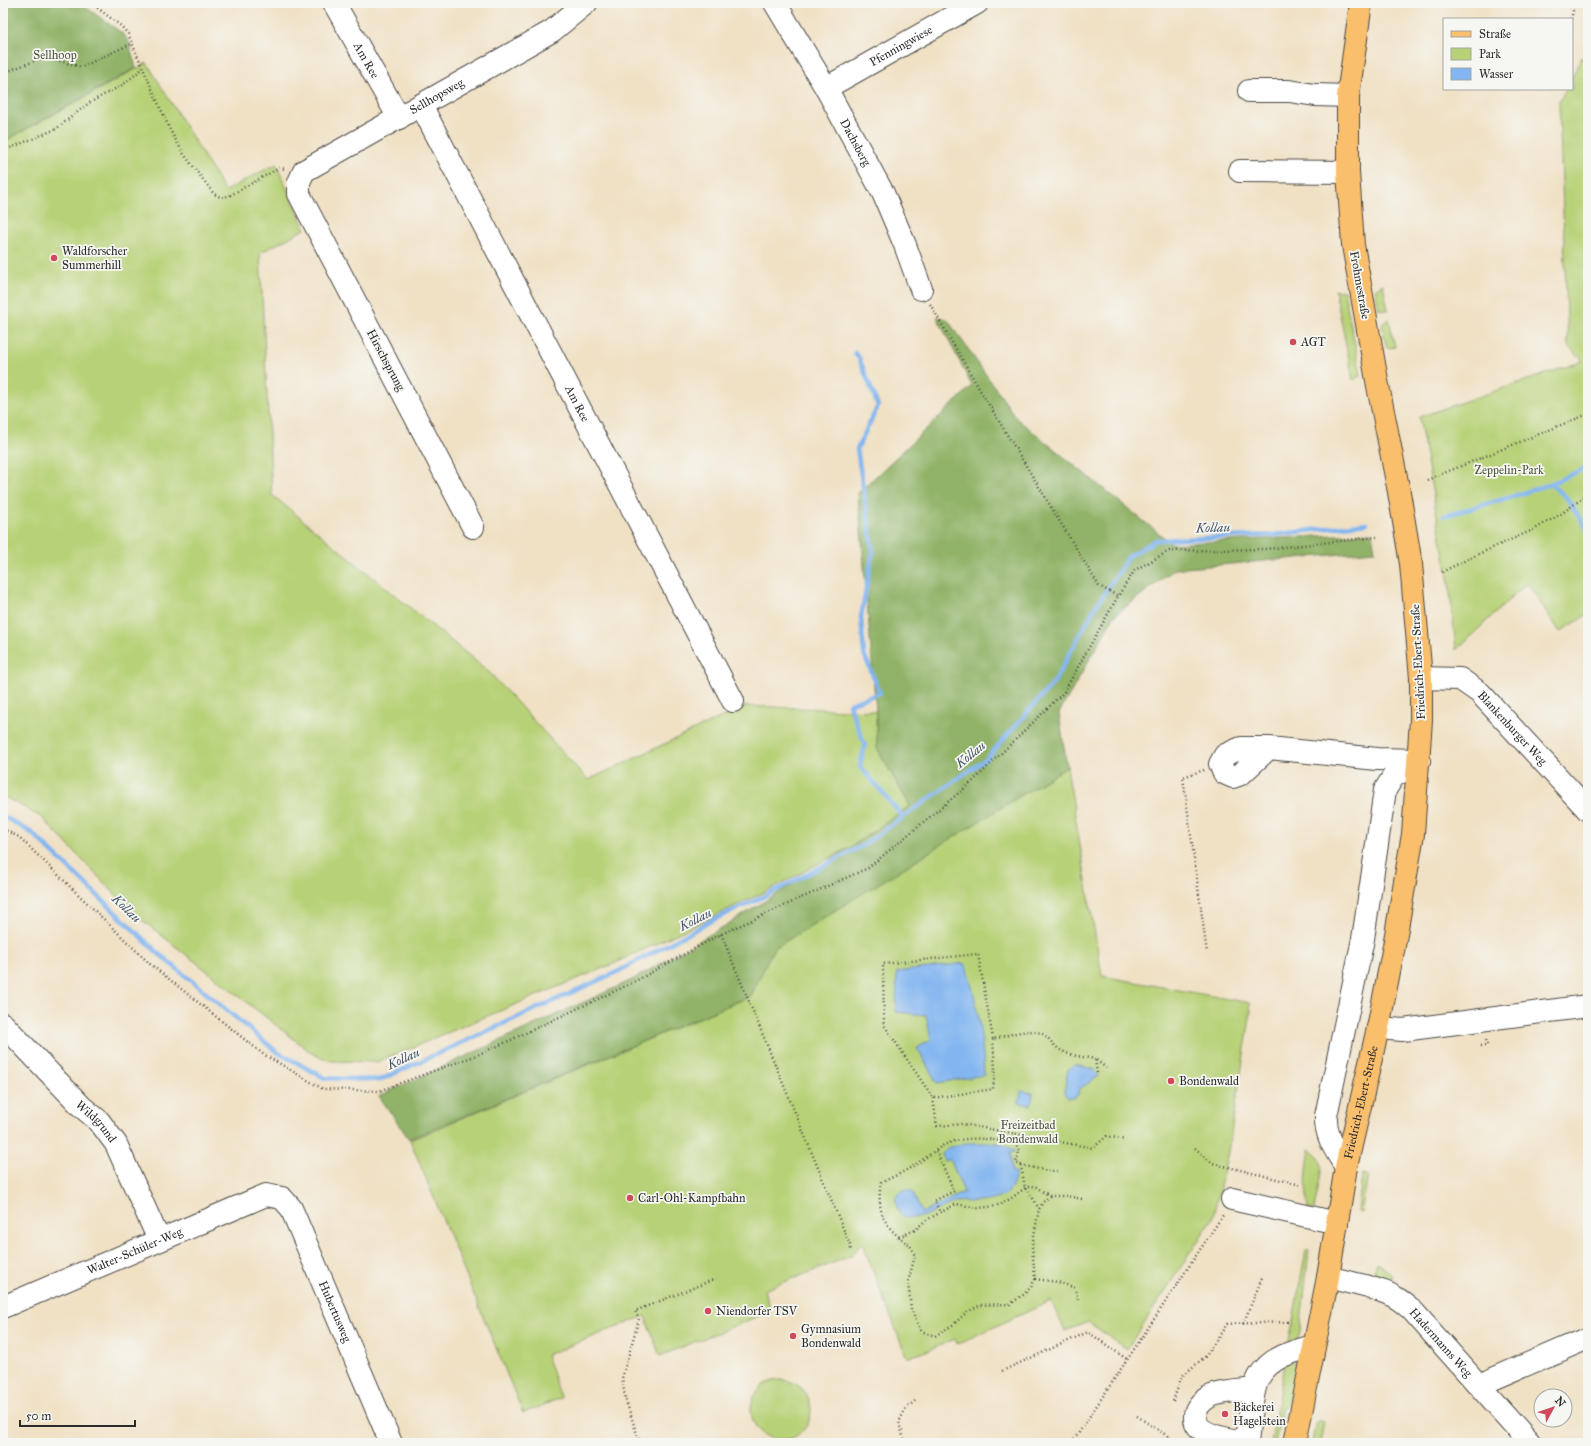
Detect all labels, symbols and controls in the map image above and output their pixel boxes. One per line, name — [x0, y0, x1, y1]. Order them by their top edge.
legend — [1443, 18, 1573, 90]
street label: Pfenningwiese — [867, 23, 935, 69]
text: Straße — [1479, 27, 1511, 41]
street label: Am Ree — [350, 39, 382, 81]
text: Park — [1479, 47, 1501, 61]
park label: Sellhoop — [33, 48, 77, 62]
text: Wasser — [1479, 67, 1514, 81]
street label: Sellhopsweg — [407, 75, 467, 117]
street label: Dachsberg — [837, 116, 874, 169]
place label: Waldforscher Summerhill — [62, 244, 128, 272]
street label: Frohmestraße — [1347, 250, 1373, 320]
marker: Waldforscher Summerhill — [49, 253, 59, 263]
street label: Hirschsprung — [363, 327, 408, 394]
place label: AGT — [1300, 335, 1326, 349]
marker: AGT — [1288, 337, 1298, 347]
street label: Am Ree — [562, 382, 593, 424]
park label: Zeppelin-Park — [1474, 463, 1544, 477]
water label: Kollau — [1195, 519, 1231, 537]
street label: Friedrich-Ebert-Straße — [1408, 604, 1428, 720]
street label: Blankenburger Weg — [1475, 688, 1550, 769]
water label: Kollau — [952, 738, 989, 772]
water label: Kollau — [108, 890, 144, 926]
water label: Kollau — [676, 905, 714, 935]
water label: Kollau — [384, 1044, 422, 1074]
street label: Friedrich-Ebert-Straße — [1341, 1044, 1381, 1160]
place label: Bondenwald — [1179, 1074, 1239, 1088]
marker: Bondenwald — [1166, 1076, 1176, 1086]
street label: Wildgrund — [73, 1098, 119, 1145]
park label: Freizeitbad Bondenwald — [998, 1118, 1058, 1146]
place label: Carl-Ohl-Kampfbahn — [638, 1191, 746, 1205]
marker: Carl-Ohl-Kampfbahn — [625, 1193, 635, 1203]
street label: Walter-Schüler-Weg — [85, 1224, 185, 1277]
street label: Hubertusweg — [316, 1279, 354, 1345]
place label: Niendorfer TSV — [716, 1304, 798, 1318]
street label: Hadermanns Weg — [1406, 1305, 1475, 1381]
marker: Niendorfer TSV — [703, 1306, 713, 1316]
place label: Gymnasium Bondenwald — [801, 1322, 861, 1350]
marker: Gymnasium Bondenwald — [788, 1331, 798, 1341]
north arrow — [1533, 1388, 1573, 1428]
text: N — [1552, 1394, 1569, 1410]
place label: Bäckerei Hagelstein — [1233, 1400, 1286, 1429]
scale bar — [20, 1402, 135, 1428]
text: 50 m — [26, 1409, 51, 1423]
marker: Bäckerei Hagelstein — [1220, 1409, 1230, 1419]

